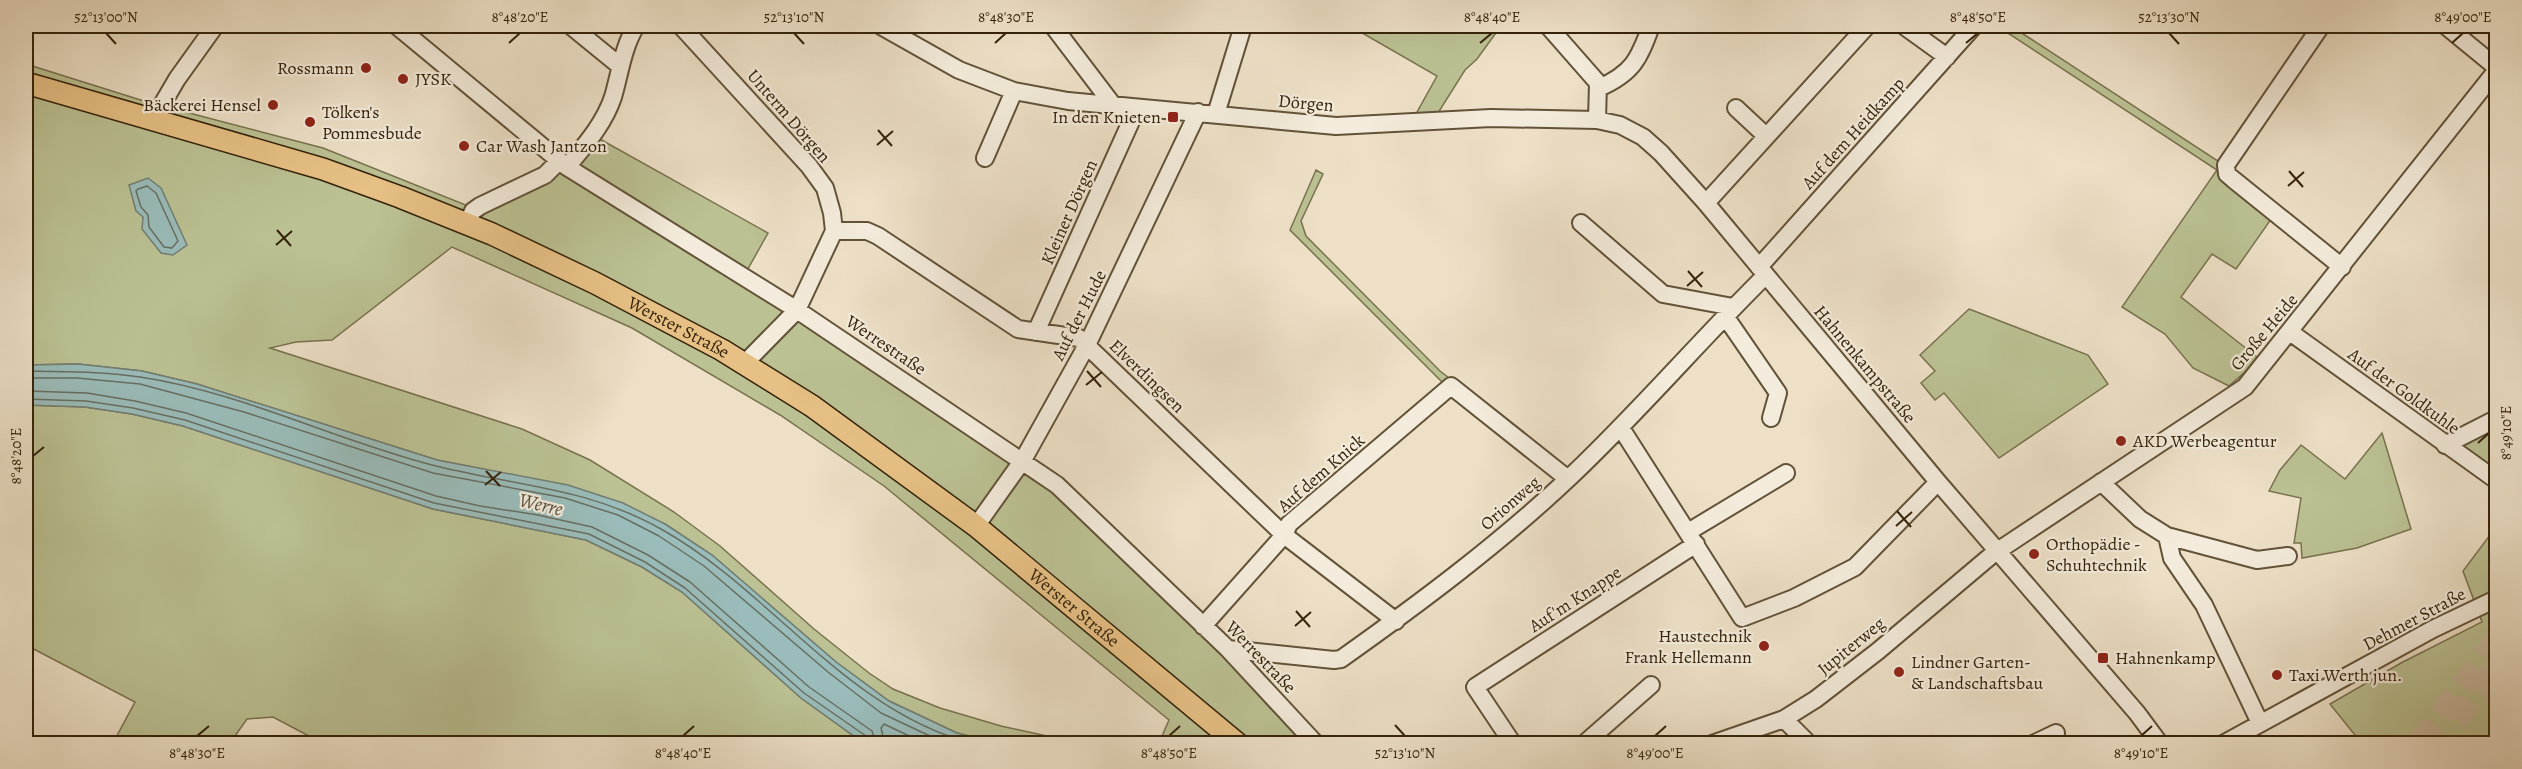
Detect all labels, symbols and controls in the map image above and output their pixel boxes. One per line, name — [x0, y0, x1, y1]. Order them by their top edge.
text: 52°13'00"N — [74, 7, 138, 27]
text: 8°48'20"E — [492, 7, 548, 27]
text: 52°13'10"N — [764, 7, 824, 27]
text: 8°48'30"E — [978, 7, 1034, 27]
text: 8°48'40"E — [1464, 7, 1520, 27]
text: 8°48'50"E — [1950, 7, 2006, 27]
text: 52°13'30"N — [2138, 7, 2200, 27]
text: 8°49'00"E — [2434, 7, 2492, 27]
place label: Rossmann — [277, 56, 354, 80]
marker: Rossmann — [359, 61, 373, 75]
street label: Unterm Dörgen — [742, 64, 836, 168]
place label: JYSK — [415, 67, 452, 91]
marker: JYSK — [396, 72, 410, 86]
street label: Auf dem Heidkamp — [1796, 72, 1910, 195]
street label: Dörgen — [1277, 89, 1335, 117]
place label: Bäckerei Hensel — [143, 93, 262, 117]
marker: Bäckerei Hensel — [266, 98, 280, 112]
place label: Tölken's Pommesbude — [322, 100, 422, 145]
place label: In den Knieten — [1052, 105, 1161, 129]
marker: In den Knieten — [1166, 110, 1180, 124]
marker: Tölken's Pommesbude — [303, 115, 317, 129]
place label: Car Wash Jantzon — [476, 134, 607, 158]
marker: Car Wash Jantzon — [457, 139, 471, 153]
street label: Kleiner Dörgen — [1035, 156, 1103, 268]
street label: Auf der Hude — [1045, 266, 1112, 365]
street label: Große Heide — [2225, 288, 2303, 376]
street label: Werster Straße — [623, 290, 734, 364]
street label: Hahnenkampstraße — [1808, 300, 1922, 428]
street label: Werrestraße — [840, 309, 931, 381]
street label: Elverdingsen — [1104, 334, 1190, 418]
street label: Auf der Goldkuhle — [2342, 342, 2465, 440]
text: 8°49'10"E — [2496, 406, 2516, 460]
text: 8°48'20"E — [6, 428, 26, 484]
street label: Auf dem Knick — [1271, 428, 1370, 518]
place label: AKD Werbeagentur — [2132, 429, 2277, 453]
marker: AKD Werbeagentur — [2114, 434, 2128, 448]
street label: Orionweg — [1475, 470, 1545, 536]
water label: Werre — [516, 486, 566, 523]
place label: Orthopädie - Schuhtechnik — [2046, 532, 2147, 577]
marker: Orthopädie - Schuhtechnik — [2027, 547, 2041, 561]
street label: Auf'm Knappe — [1523, 560, 1626, 638]
street label: Werster Straße — [1023, 562, 1125, 653]
street label: Dehmer Straße — [2358, 582, 2470, 656]
street label: Jupiterweg — [1812, 611, 1890, 681]
street label: Werrestraße — [1220, 615, 1302, 698]
place label: Haustechnik Frank Hellemann — [1624, 624, 1752, 669]
marker: Haustechnik Frank Hellemann — [1757, 639, 1771, 653]
place label: Hahnenkamp — [2115, 646, 2215, 670]
place label: Lindner Garten- & Landschaftsbau — [1911, 650, 2044, 695]
marker: Hahnenkamp — [2096, 651, 2110, 665]
place label: Taxi Werth jun. — [2289, 663, 2403, 687]
marker: Lindner Garten- & Landschaftsbau — [1892, 665, 1906, 679]
marker: Taxi Werth jun. — [2270, 668, 2284, 682]
text: 8°48'30"E — [169, 743, 225, 763]
text: 8°48'40"E — [655, 743, 711, 763]
text: 8°48'50"E — [1141, 743, 1197, 763]
text: 52°13'10"N — [1375, 743, 1435, 763]
text: 8°49'00"E — [1626, 743, 1684, 763]
text: 8°49'10"E — [2114, 743, 2168, 763]

